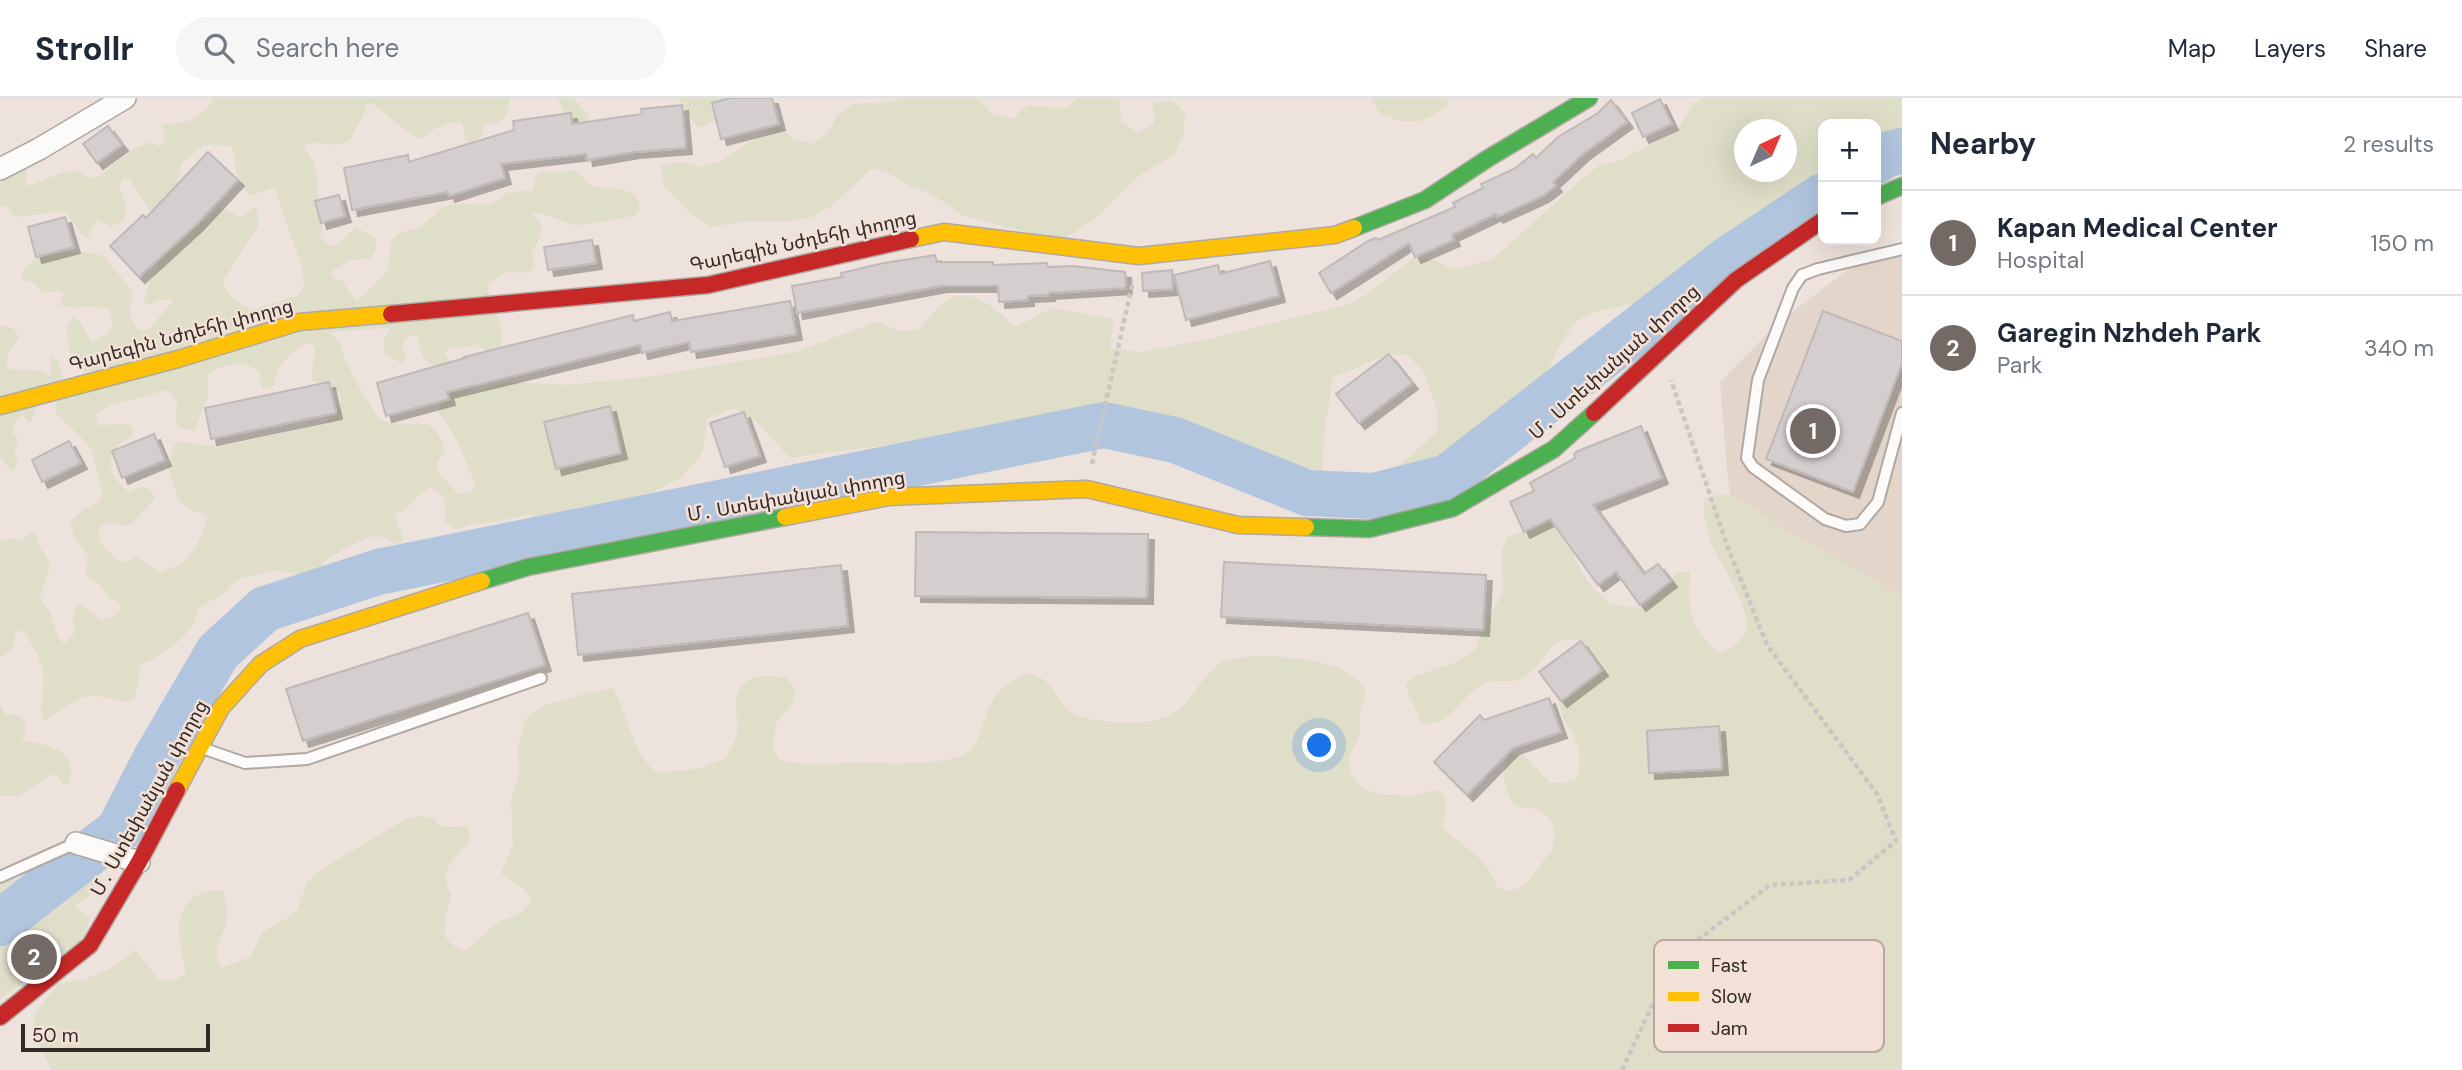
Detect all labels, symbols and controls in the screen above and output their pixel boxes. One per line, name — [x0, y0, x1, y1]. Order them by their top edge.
search box — [176, 17, 666, 80]
text: Strollr — [35, 27, 134, 70]
icon: search — [200, 29, 238, 67]
text: Search here — [256, 31, 399, 65]
text: Map — [2168, 33, 2216, 64]
text: Layers — [2254, 33, 2326, 64]
text: Share — [2364, 33, 2427, 64]
north arrow — [1734, 119, 1797, 182]
map controls — [1818, 119, 1881, 245]
button: + — [1818, 119, 1881, 182]
text: Nearby — [1930, 124, 2036, 163]
text: 2 results — [2343, 129, 2434, 159]
button: − — [1818, 182, 1881, 245]
street label: Գարեգին Նժդեհի փողոց — [687, 205, 919, 277]
text: Kapan Medical Center — [1997, 211, 2278, 245]
text: 1 — [1949, 228, 1957, 258]
text: 150 m — [2370, 228, 2434, 258]
text: Hospital — [1997, 245, 2084, 275]
street label: Մ․ Ստեփանյան փողոց — [1524, 279, 1704, 445]
street label: Գարեգին Նժդեհի փողոց — [66, 293, 296, 377]
text: Garegin Nzhdeh Park — [1997, 316, 2262, 350]
text: 2 — [1946, 333, 1960, 363]
text: 340 m — [2364, 333, 2434, 363]
text: Park — [1997, 350, 2042, 380]
pin: 1 — [1790, 405, 1836, 457]
street label: Մ․ Ստեփանյան փողոց — [685, 465, 907, 527]
street label: Մ․ Ստեփանյան փողոց — [85, 695, 213, 901]
your location — [1302, 728, 1336, 762]
pin: 2 — [11, 931, 57, 983]
legend — [1654, 940, 1884, 1052]
text: Fast — [1711, 953, 1747, 978]
text: Slow — [1711, 984, 1752, 1009]
text: Jam — [1711, 1016, 1748, 1041]
scale bar — [21, 1021, 210, 1053]
text: 50 m — [32, 1023, 79, 1048]

